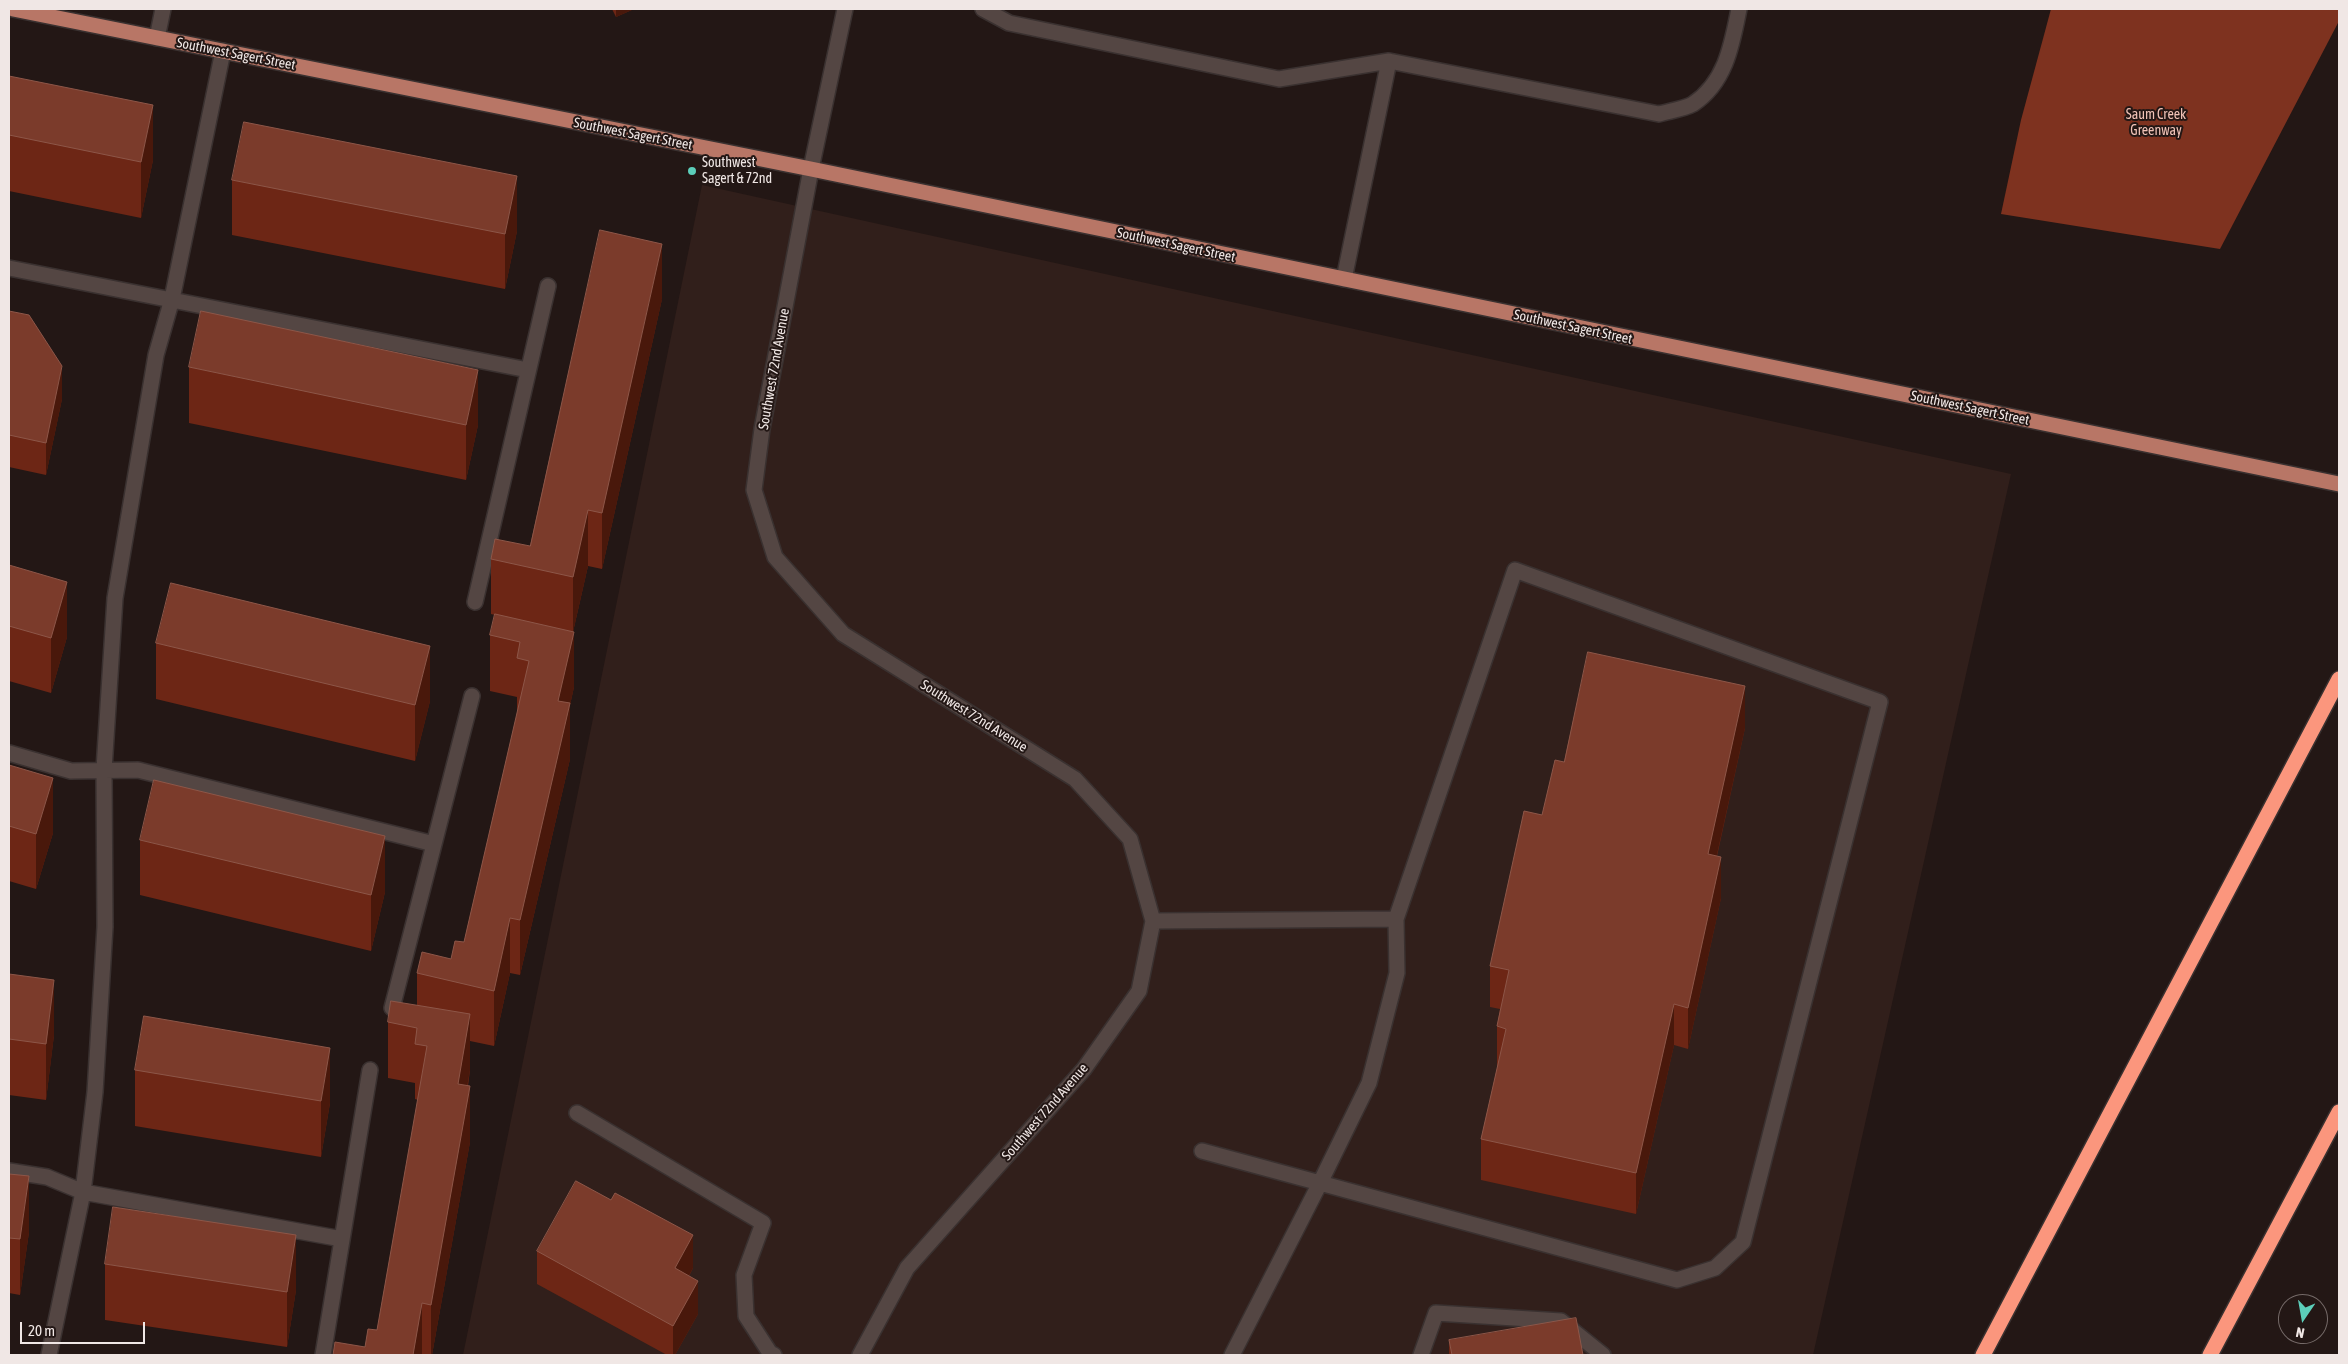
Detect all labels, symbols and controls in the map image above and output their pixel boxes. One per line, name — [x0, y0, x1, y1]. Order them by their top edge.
street label: Southwest Sagert Street — [175, 34, 297, 74]
park label: Saum Creek Greenway — [2126, 107, 2186, 140]
street label: Southwest Sagert Street — [572, 114, 694, 154]
place label: Southwest Sagert & 72nd — [702, 155, 772, 188]
marker: Southwest Sagert & 72nd — [686, 165, 698, 177]
street label: Southwest Sagert Street — [1115, 224, 1237, 266]
street label: Southwest Sagert Street — [1512, 306, 1634, 348]
street label: Southwest 72nd Avenue — [755, 307, 793, 431]
street label: Southwest Sagert Street — [1909, 387, 2031, 429]
street label: Southwest 72nd Avenue — [917, 676, 1031, 756]
street label: Southwest 72nd Avenue — [998, 1060, 1092, 1164]
north arrow — [2278, 1294, 2328, 1344]
scale bar — [22, 1312, 148, 1344]
text: 20 m — [28, 1322, 55, 1339]
text: N — [2294, 1324, 2306, 1341]

